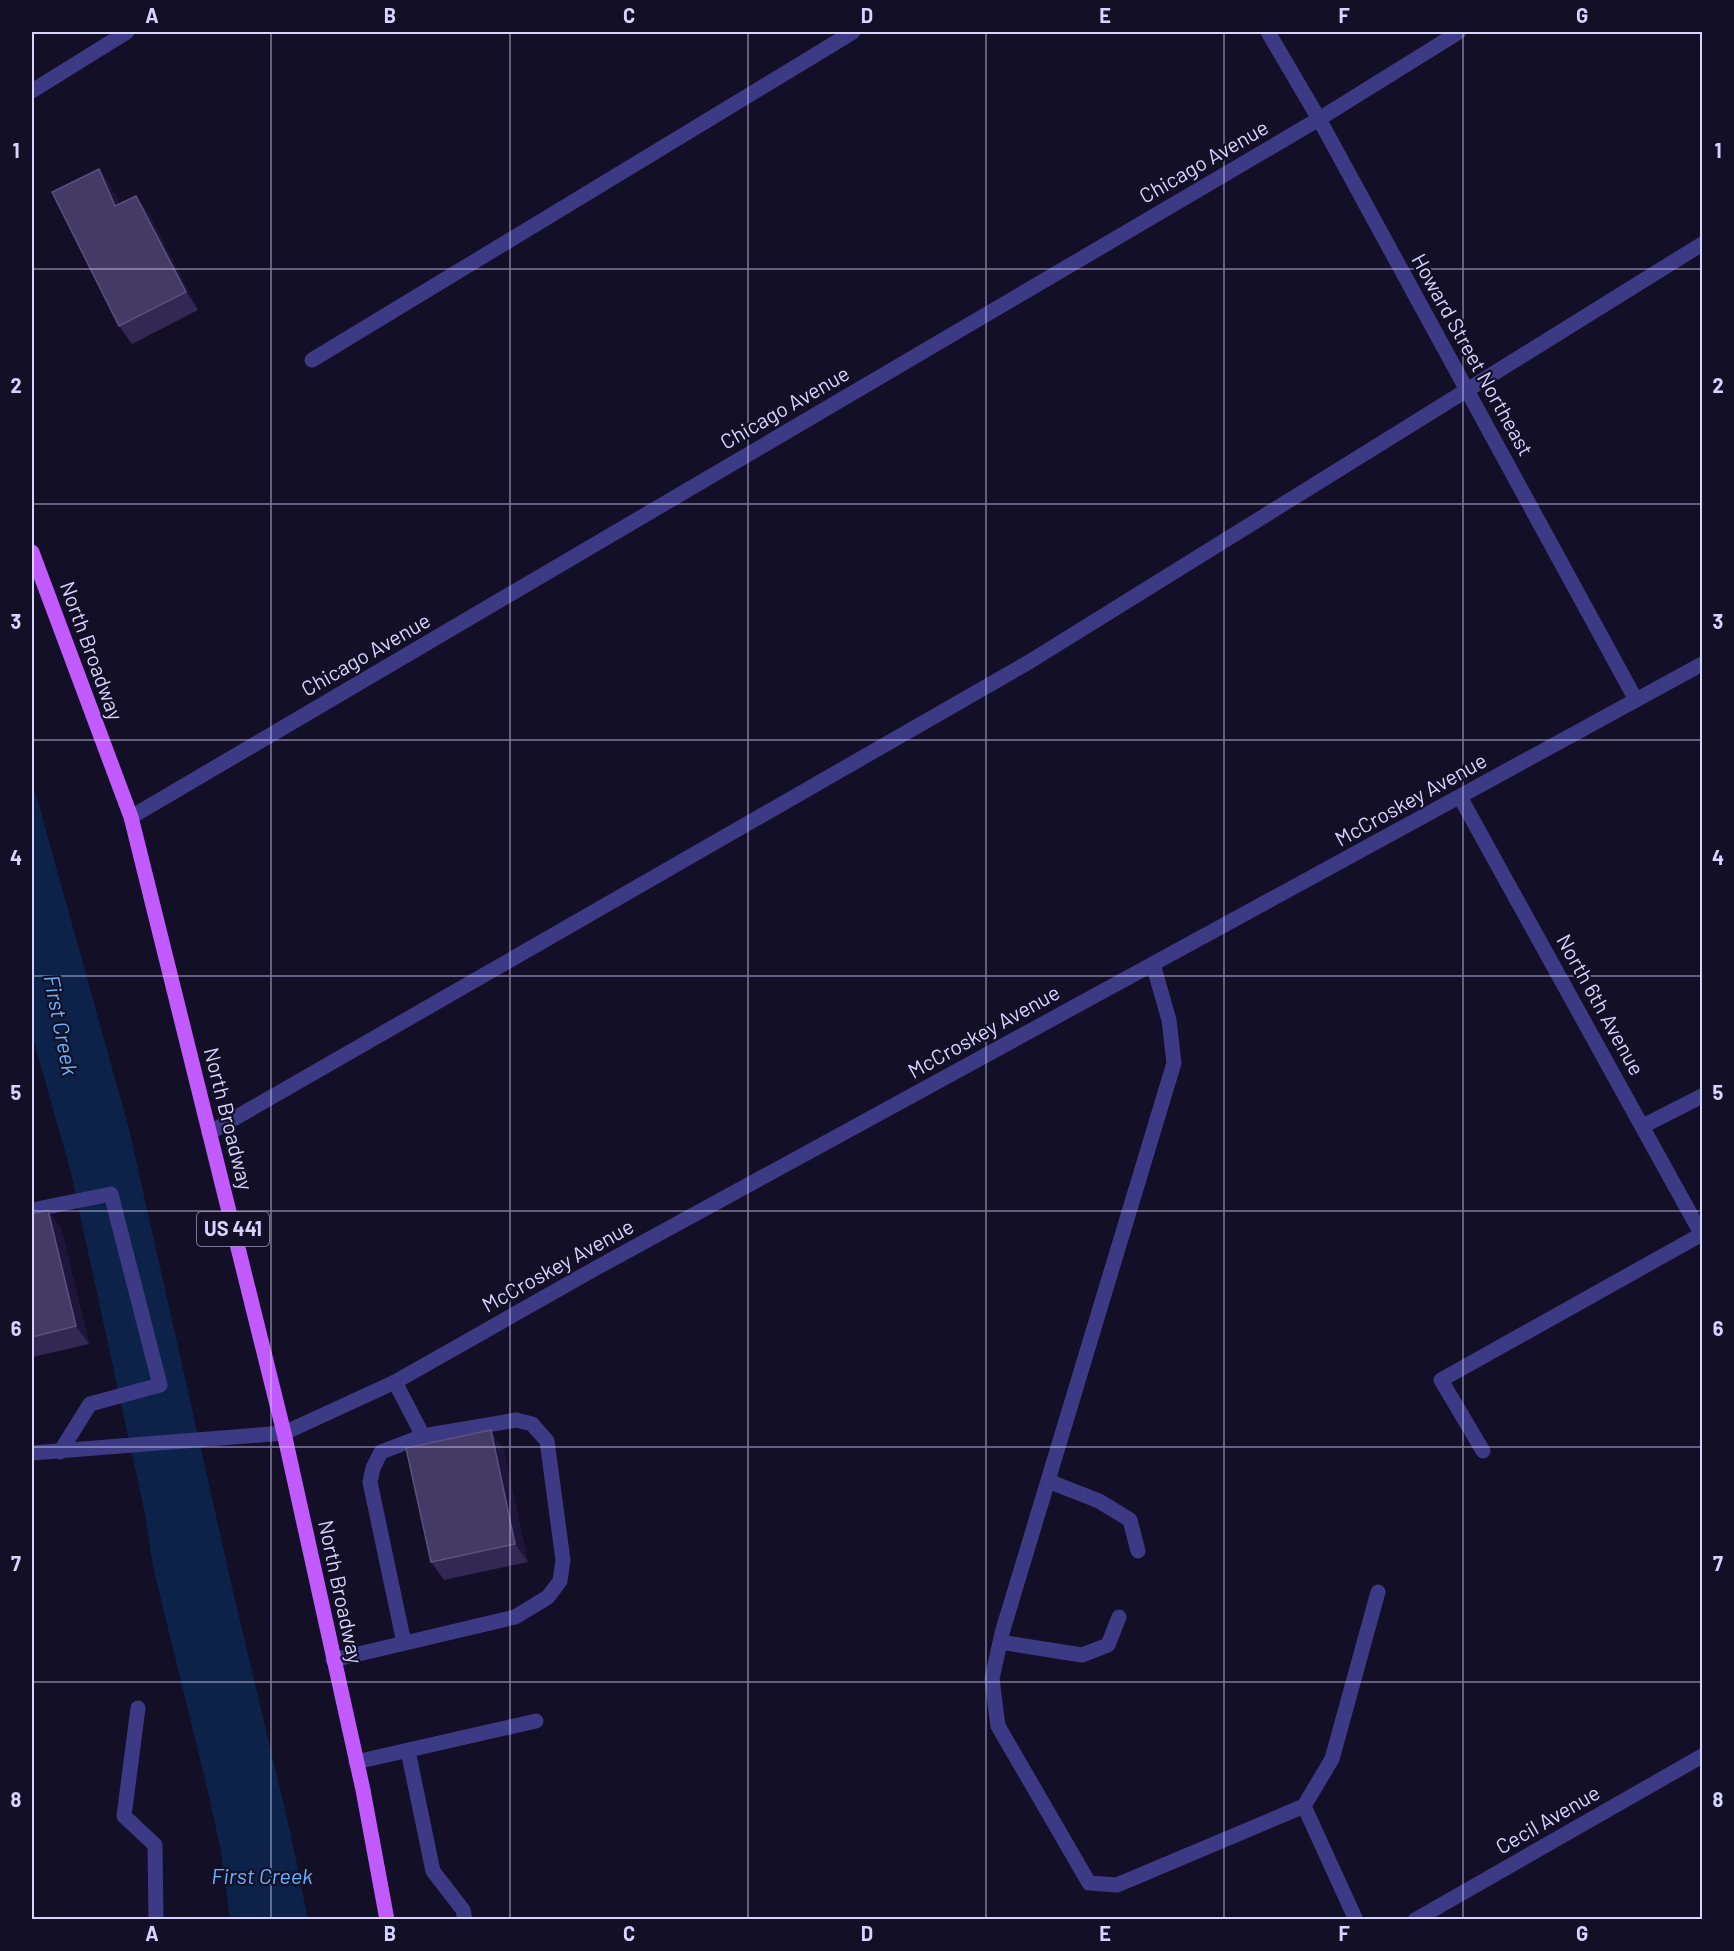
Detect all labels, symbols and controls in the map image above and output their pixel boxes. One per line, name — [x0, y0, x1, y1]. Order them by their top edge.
text: A — [145, 3, 159, 27]
text: B — [384, 3, 396, 27]
text: C — [623, 3, 635, 27]
text: D — [861, 3, 873, 27]
text: E — [1099, 3, 1111, 27]
text: F — [1338, 3, 1350, 27]
text: G — [1576, 3, 1588, 27]
street label: Chicago Avenue — [1134, 114, 1272, 208]
text: 1 — [12, 138, 20, 162]
text: 1 — [1714, 138, 1722, 162]
street label: Howard Street Northeast — [1407, 249, 1539, 460]
street label: Chicago Avenue — [715, 360, 853, 454]
text: 2 — [10, 373, 22, 397]
text: 2 — [1712, 373, 1724, 397]
street label: North Broadway — [56, 577, 129, 724]
street label: Chicago Avenue — [296, 607, 434, 701]
text: 3 — [11, 609, 21, 633]
text: 3 — [1713, 609, 1723, 633]
street label: McCroskey Avenue — [1330, 747, 1490, 851]
text: 4 — [10, 845, 22, 869]
text: 4 — [1712, 845, 1724, 869]
street label: North 6th Avenue — [1552, 929, 1650, 1079]
water label: First Creek — [40, 972, 84, 1077]
street label: McCroskey Avenue — [903, 979, 1063, 1083]
street label: North Broadway — [200, 1045, 259, 1193]
text: 5 — [11, 1080, 22, 1104]
text: 5 — [1713, 1080, 1724, 1104]
road number: US 441 — [197, 1212, 269, 1246]
street label: McCroskey Avenue — [477, 1213, 637, 1317]
text: 6 — [11, 1316, 22, 1340]
text: 6 — [1713, 1316, 1724, 1340]
street label: North Broadway — [314, 1518, 369, 1666]
text: 7 — [11, 1551, 21, 1575]
text: 7 — [1713, 1551, 1723, 1575]
street label: Cecil Avenue — [1491, 1779, 1604, 1859]
text: 8 — [11, 1787, 22, 1811]
text: 8 — [1713, 1787, 1724, 1811]
water label: First Creek — [211, 1862, 313, 1888]
text: A — [145, 1921, 159, 1945]
text: B — [384, 1921, 396, 1945]
text: C — [623, 1921, 635, 1945]
text: D — [861, 1921, 873, 1945]
text: E — [1099, 1921, 1111, 1945]
text: F — [1338, 1921, 1350, 1945]
text: G — [1576, 1921, 1588, 1945]

